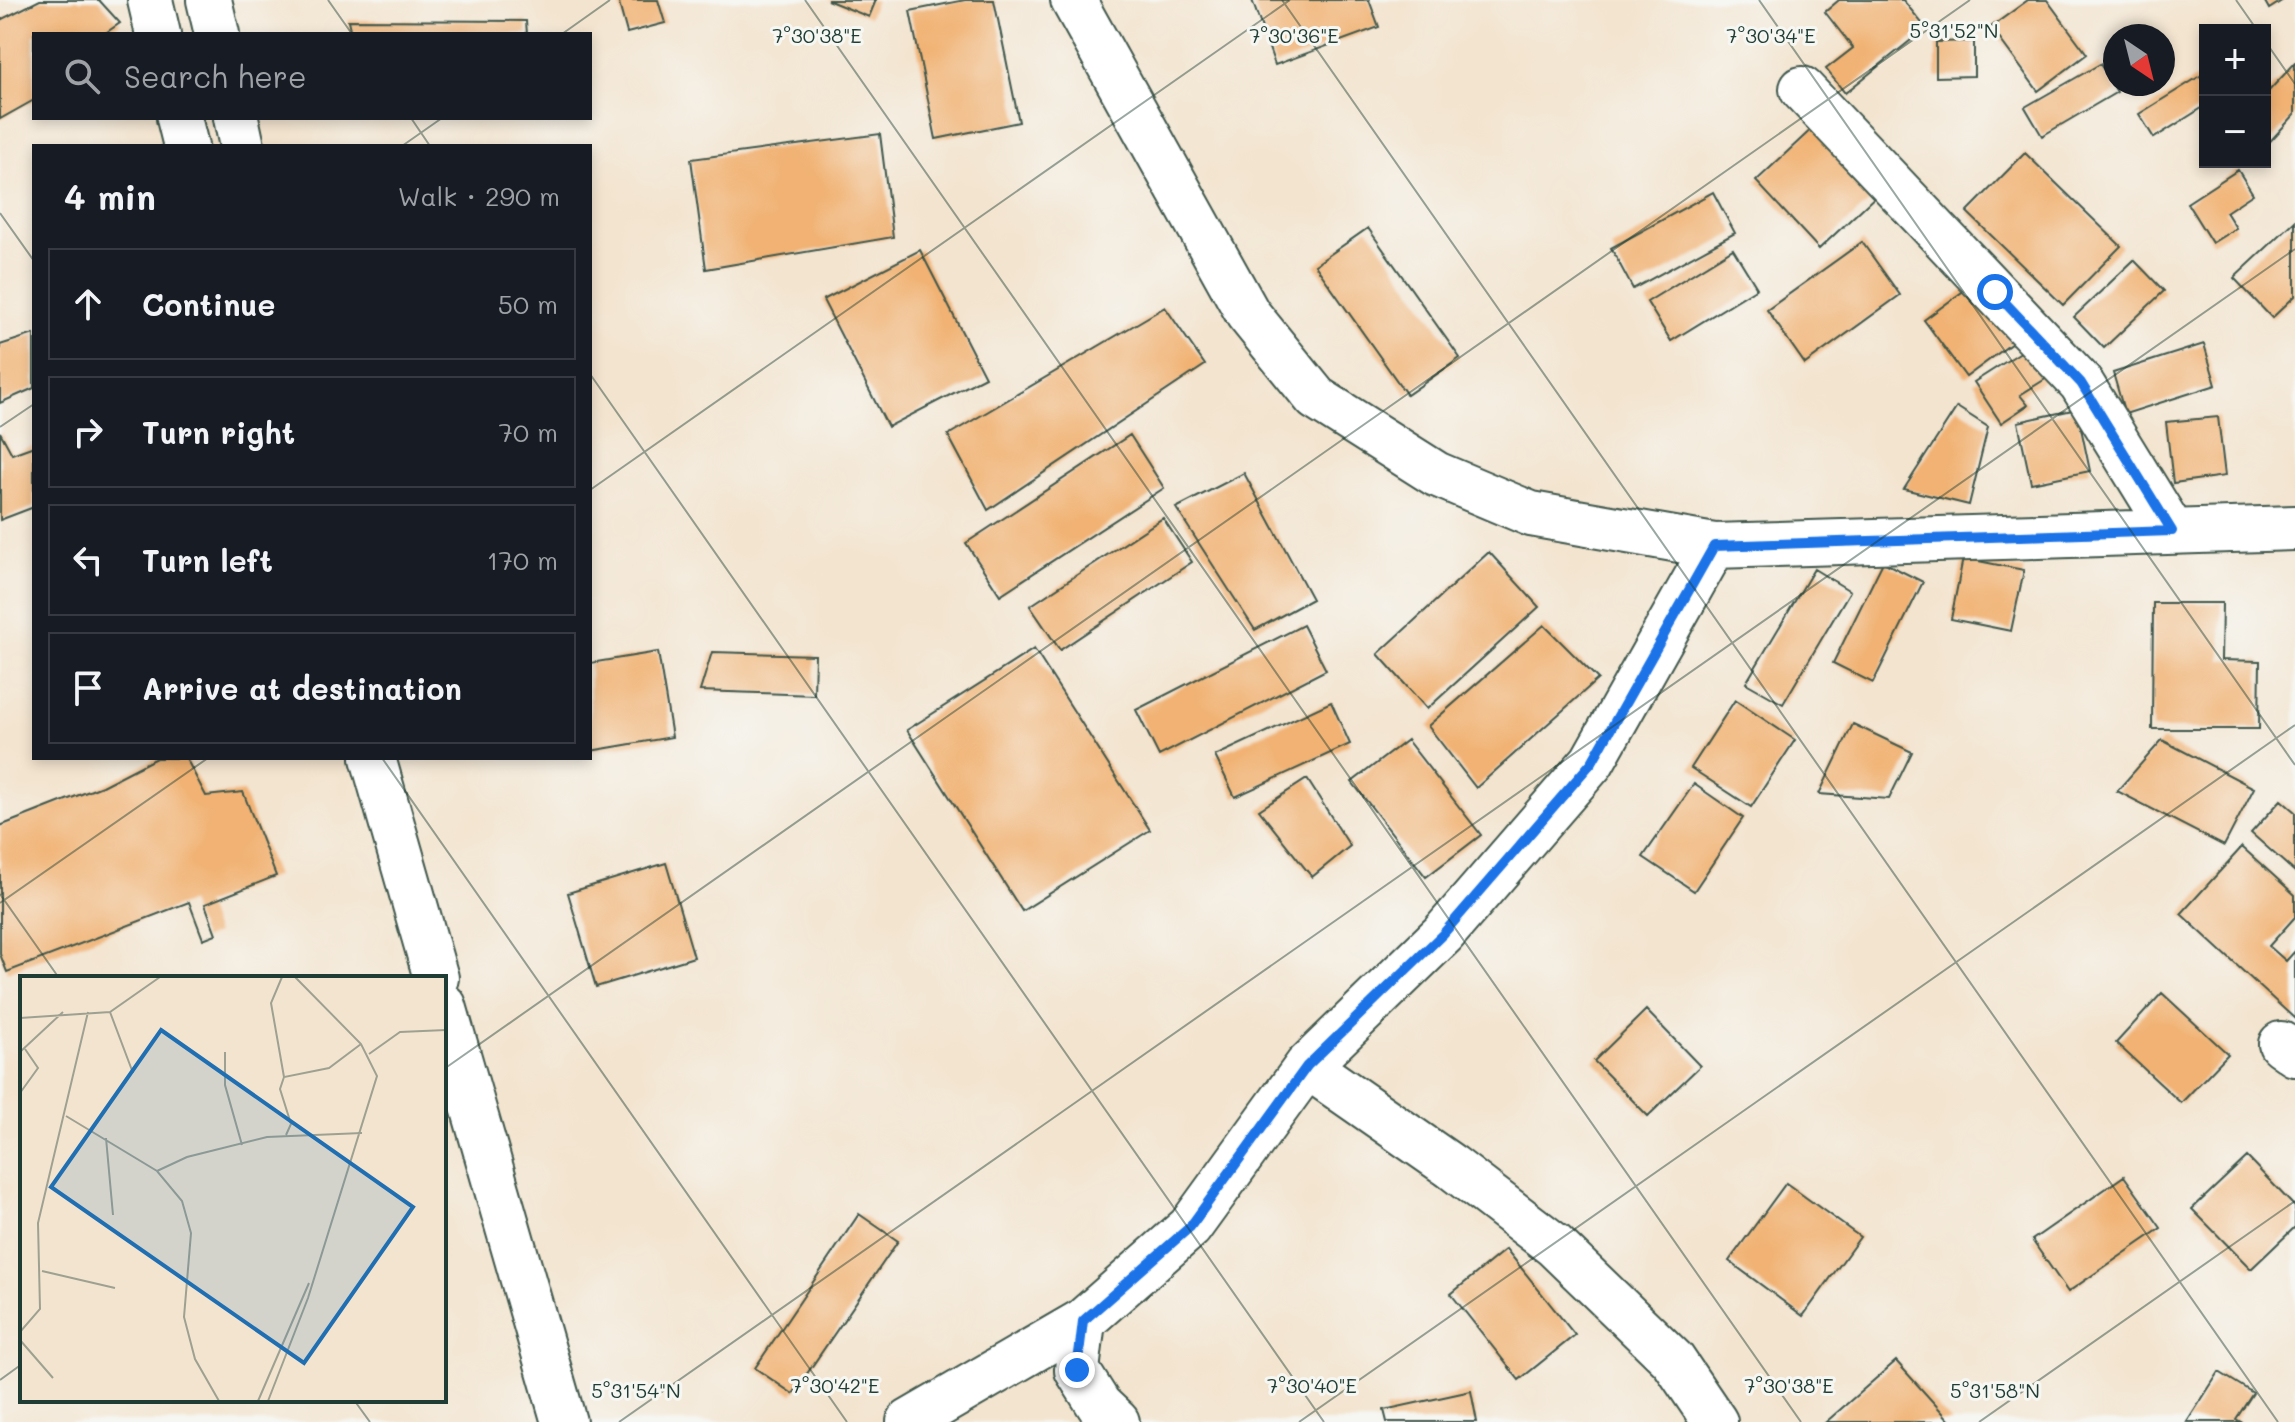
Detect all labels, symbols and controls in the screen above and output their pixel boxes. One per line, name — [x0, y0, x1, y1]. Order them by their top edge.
text: 5°31'52"N — [1909, 17, 1999, 43]
text: 7°30'38"E — [772, 22, 862, 48]
text: 7°30'36"E — [1249, 22, 1339, 48]
text: 7°30'34"E — [1726, 22, 1816, 48]
north arrow — [2103, 24, 2175, 96]
map controls — [2199, 24, 2271, 168]
button: + — [2199, 24, 2271, 96]
search box — [32, 32, 592, 120]
icon: search — [60, 54, 104, 98]
text: Search here — [124, 56, 307, 96]
button: − — [2199, 96, 2271, 168]
text: 4 min — [64, 174, 156, 219]
text: Walk · 290 m — [398, 179, 560, 213]
route start — [1977, 274, 2013, 310]
icon: ahead — [66, 282, 110, 326]
text: Continue — [142, 284, 275, 324]
text: 50 m — [498, 287, 558, 321]
icon: right — [66, 410, 110, 454]
text: Turn right — [142, 412, 295, 452]
text: 70 m — [498, 415, 558, 449]
icon: left — [66, 538, 110, 582]
text: Turn left — [142, 540, 273, 580]
text: 170 m — [487, 543, 558, 577]
icon: arrive — [66, 666, 110, 710]
text: Arrive at destination — [142, 668, 462, 708]
inset map — [20, 976, 446, 1402]
route end — [1059, 1352, 1095, 1388]
text: 7°30'42"E — [791, 1372, 879, 1398]
text: 7°30'40"E — [1267, 1372, 1357, 1398]
text: 7°30'38"E — [1744, 1372, 1834, 1398]
text: 5°31'54"N — [591, 1377, 681, 1403]
text: 5°31'58"N — [1950, 1377, 2040, 1403]

